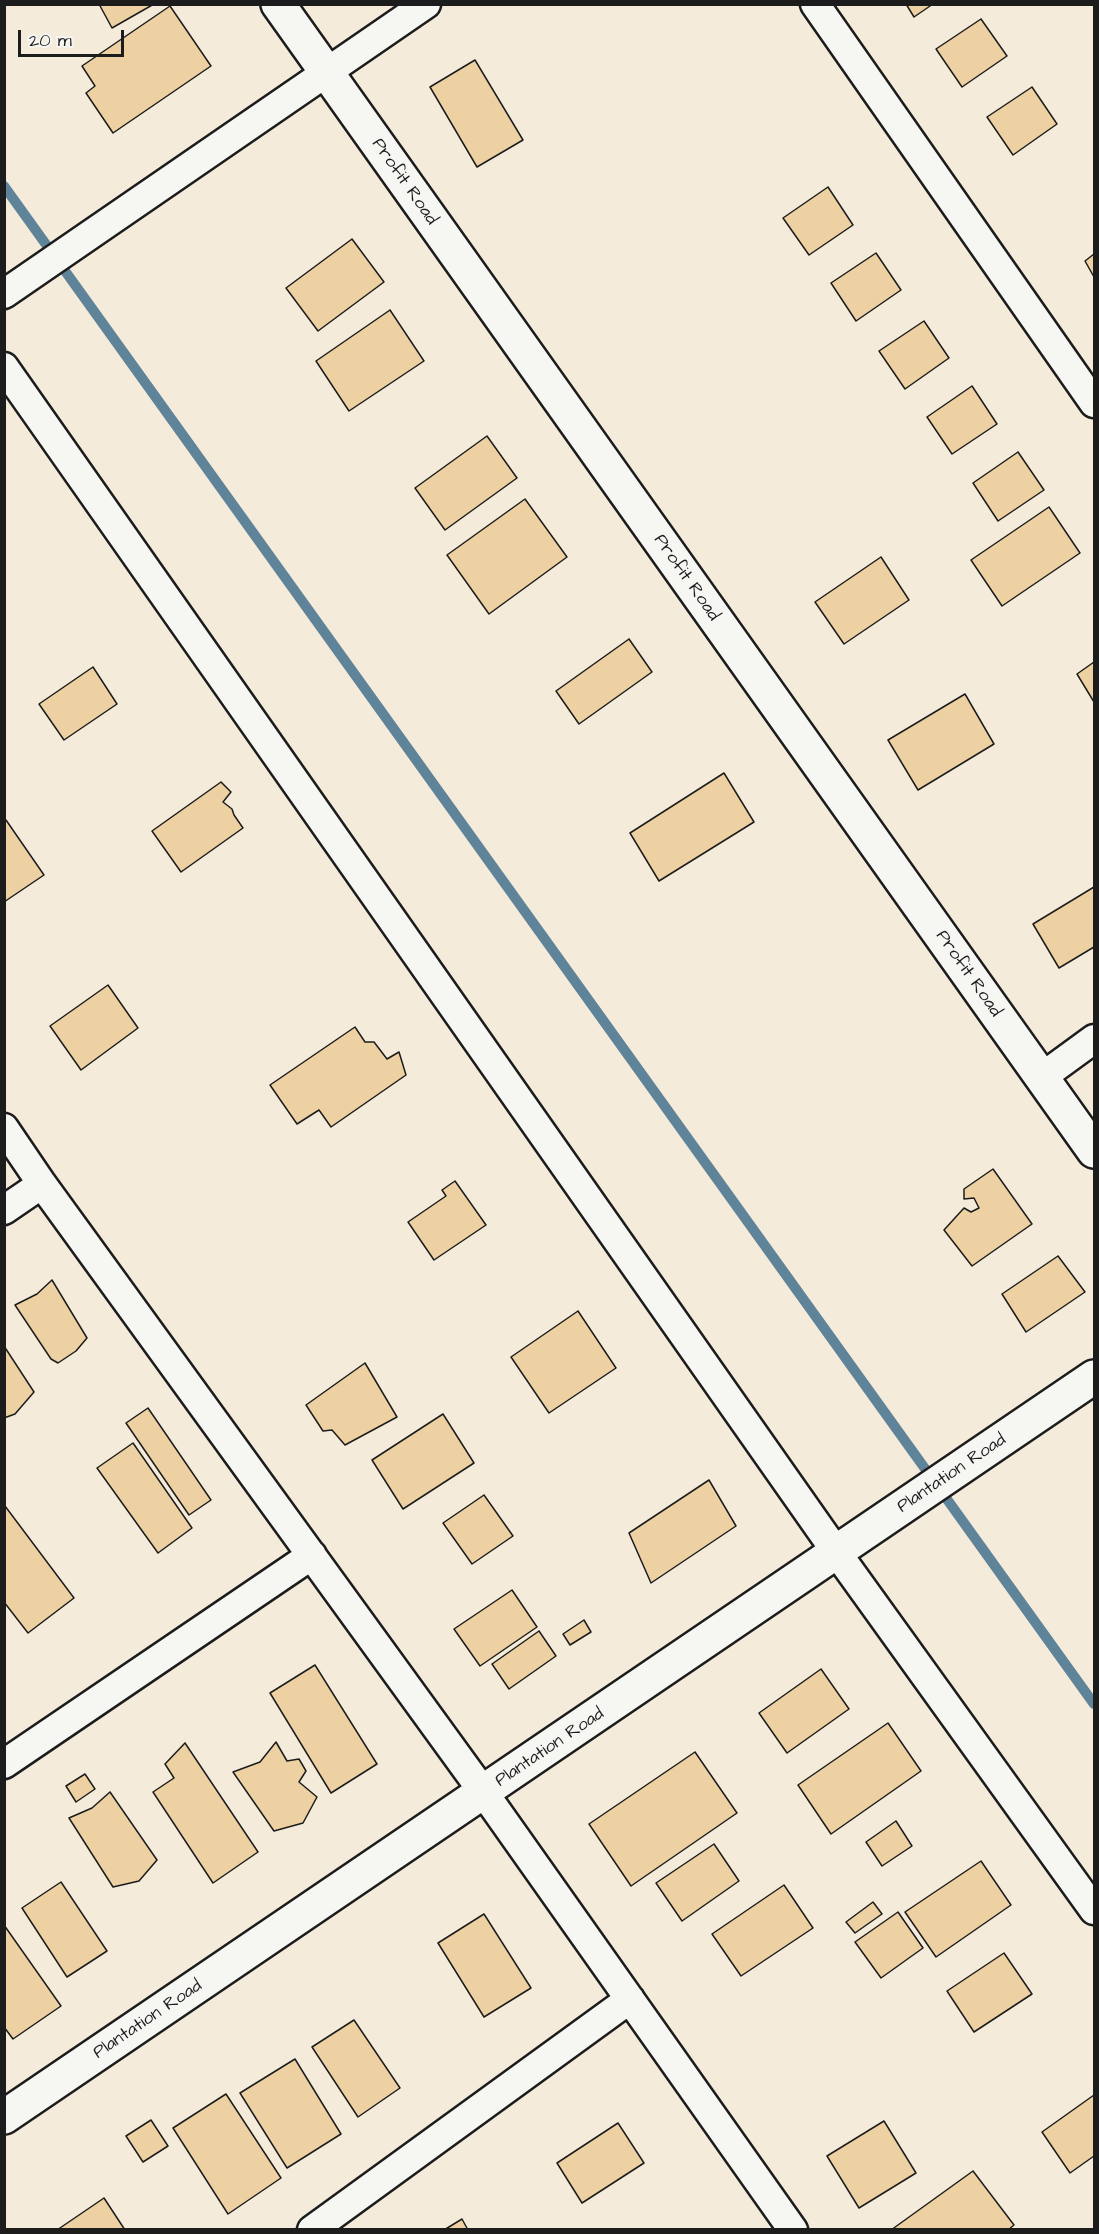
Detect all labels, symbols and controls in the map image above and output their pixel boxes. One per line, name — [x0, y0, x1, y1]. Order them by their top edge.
scale bar — [21, 18, 128, 56]
text: 20 m — [29, 28, 72, 53]
street label: Profit Road — [366, 135, 442, 229]
street label: Profit Road — [648, 531, 724, 625]
street label: Profit Road — [930, 927, 1006, 1021]
street label: Plantation Road — [893, 1430, 1011, 1518]
street label: Plantation Road — [491, 1704, 609, 1792]
street label: Plantation Road — [89, 1976, 207, 2064]

